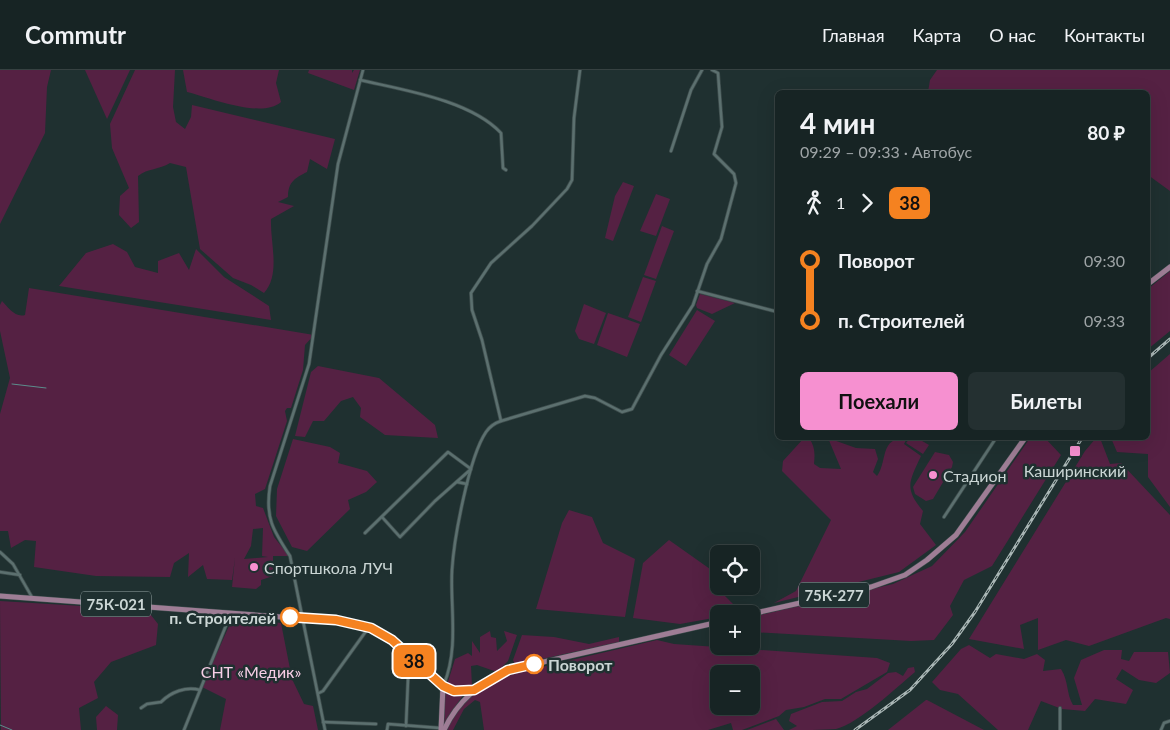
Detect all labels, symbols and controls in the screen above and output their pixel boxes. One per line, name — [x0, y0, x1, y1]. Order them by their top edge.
text: Commutr — [25, 20, 126, 49]
text: Главная — [822, 24, 885, 46]
text: Карта — [913, 24, 961, 46]
text: О нас — [989, 24, 1036, 46]
text: Контакты — [1064, 24, 1145, 46]
text: 4 мин — [800, 106, 875, 140]
text: 80 ₽ — [1087, 121, 1125, 144]
text: 09:29 – 09:33 · Автобус — [800, 142, 972, 161]
icon: walk — [800, 189, 828, 217]
icon: forward — [853, 189, 881, 217]
text: 38 — [899, 192, 920, 214]
text: 1 — [836, 193, 845, 212]
text: Поворот — [838, 249, 914, 272]
text: 09:30 — [1084, 251, 1125, 270]
text: п. Строителей — [838, 309, 965, 332]
text: 09:33 — [1084, 311, 1125, 330]
button: Поехали — [800, 372, 958, 430]
button: Билеты — [968, 372, 1125, 430]
marker: Каширинский — [1068, 444, 1082, 458]
place label: Каширинский — [1024, 461, 1126, 480]
place label: Стадион — [943, 466, 1007, 485]
marker: Стадион — [927, 469, 939, 481]
map controls — [710, 545, 760, 715]
button: locate — [710, 545, 760, 595]
place label: Спортшкола ЛУЧ — [264, 558, 393, 577]
marker: Спортшкола ЛУЧ — [248, 561, 260, 573]
road number: 75К-277 — [799, 582, 869, 608]
road number: 75К-021 — [81, 592, 151, 616]
button: + — [710, 605, 760, 655]
marker: п. Строителей — [280, 607, 300, 627]
place label: п. Строителей — [169, 608, 276, 627]
line badge: 38 — [392, 645, 436, 677]
text: 38 — [404, 650, 424, 672]
marker: Поворот — [524, 654, 544, 674]
place label: Поворот — [548, 655, 613, 674]
park label: СНТ «Медик» — [201, 662, 301, 681]
button: − — [710, 665, 760, 715]

